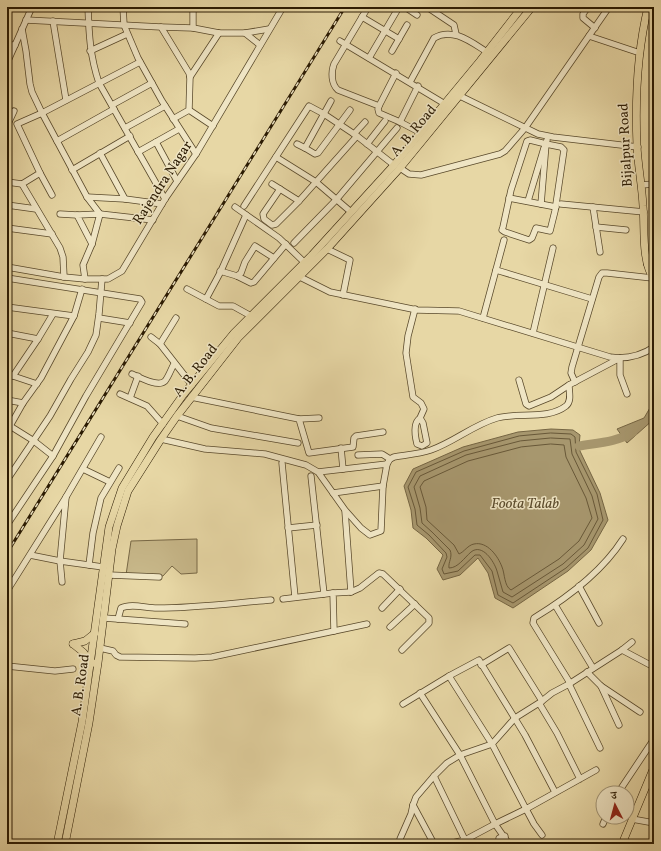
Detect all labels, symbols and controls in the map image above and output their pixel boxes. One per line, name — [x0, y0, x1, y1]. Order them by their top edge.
street label: A. B. Road — [387, 101, 441, 161]
street label: Bijalpur Road — [614, 102, 638, 188]
street label: Rajendra Nagar — [129, 137, 197, 229]
street label: A. B. Road — [169, 340, 223, 401]
water label: Foota Talab — [491, 494, 559, 515]
street label: A. B. Road — [67, 653, 95, 717]
north arrow — [595, 785, 635, 825]
text: उ — [610, 789, 619, 804]

